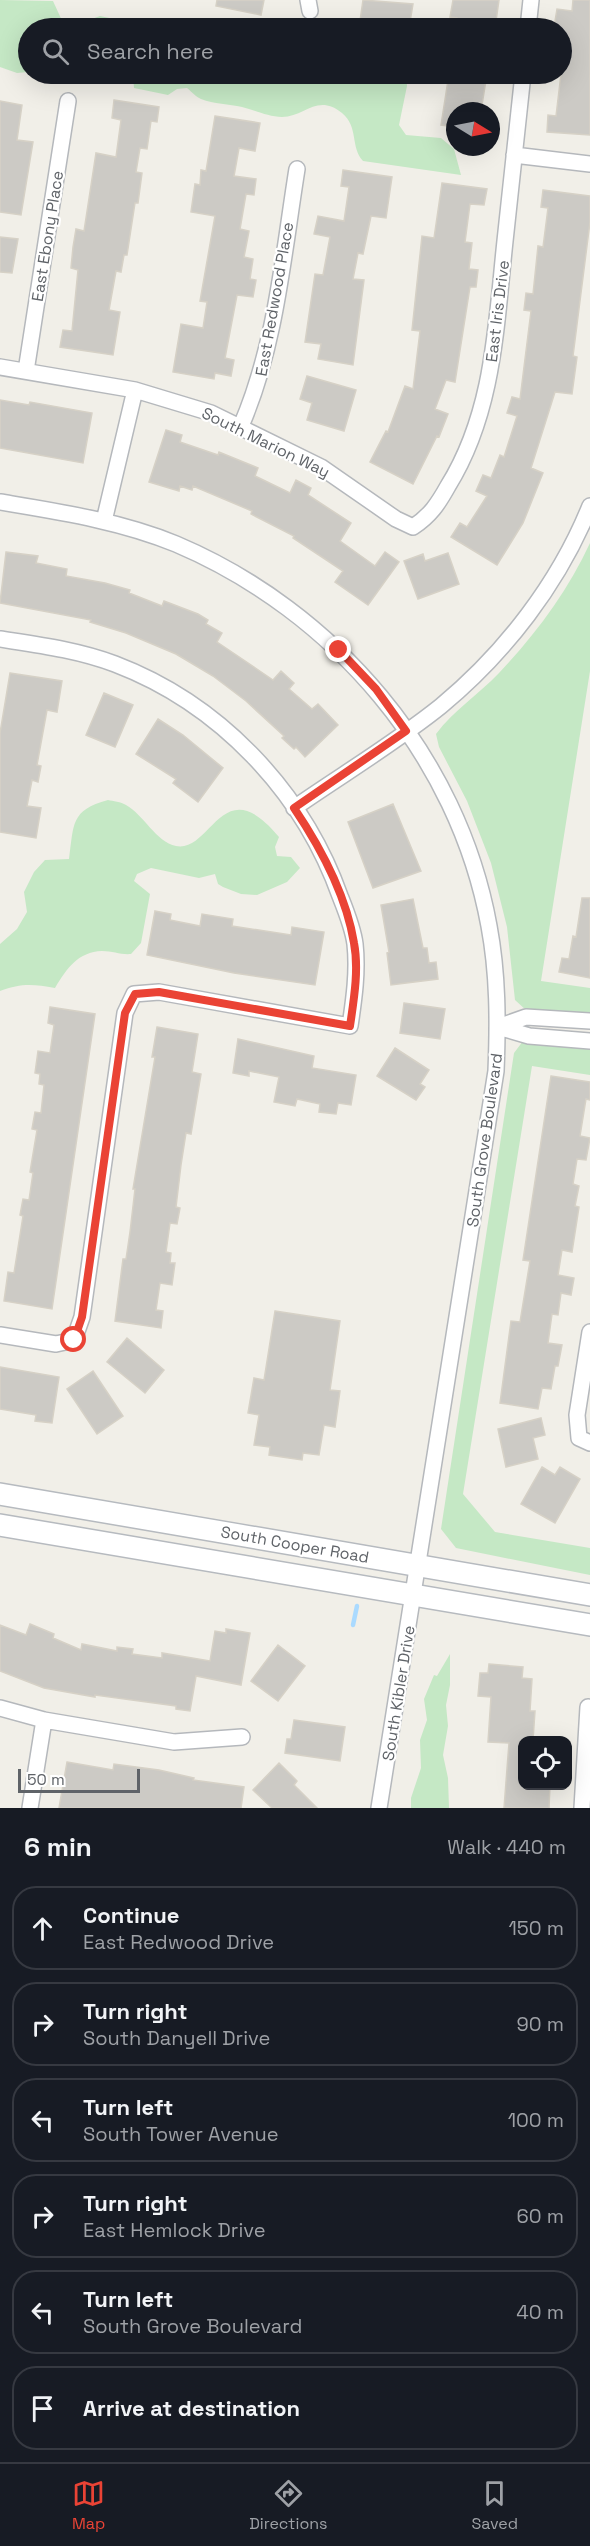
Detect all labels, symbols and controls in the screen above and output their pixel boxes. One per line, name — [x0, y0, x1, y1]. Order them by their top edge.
search box — [18, 18, 572, 84]
icon: search — [39, 35, 72, 68]
text: Search here — [87, 37, 214, 65]
north arrow — [446, 102, 500, 156]
street label: East Ebony Place — [27, 169, 68, 303]
street label: East Redwood Place — [251, 220, 298, 378]
street label: East Iris Drive — [481, 259, 514, 363]
street label: South Marion Way — [198, 402, 333, 483]
route end — [325, 636, 351, 662]
street label: South Grove Boulevard — [462, 1052, 507, 1228]
route start — [60, 1326, 86, 1352]
street label: South Cooper Road — [219, 1521, 371, 1568]
street label: South Kibler Drive — [377, 1624, 420, 1762]
map controls — [518, 1736, 572, 1790]
button: locate — [518, 1736, 572, 1790]
scale bar — [18, 1766, 140, 1794]
text: 50 m — [27, 1769, 65, 1790]
text: 6 min — [24, 1830, 92, 1864]
text: Walk · 440 m — [447, 1834, 566, 1860]
text: Continue — [83, 1901, 179, 1929]
icon: ahead — [26, 1912, 59, 1945]
text: 150 m — [509, 1915, 564, 1941]
text: East Redwood Drive — [83, 1929, 274, 1955]
text: Turn right — [83, 1997, 188, 2025]
icon: right — [26, 2008, 59, 2041]
text: 90 m — [517, 2011, 564, 2037]
text: South Danyell Drive — [83, 2025, 270, 2051]
text: Turn left — [83, 2093, 173, 2121]
icon: left — [26, 2104, 59, 2137]
text: 100 m — [508, 2107, 564, 2133]
text: South Tower Avenue — [83, 2121, 279, 2147]
text: Turn right — [83, 2189, 188, 2217]
icon: right — [26, 2200, 59, 2233]
text: 60 m — [517, 2203, 564, 2229]
text: East Hemlock Drive — [83, 2217, 266, 2243]
text: Turn left — [83, 2285, 173, 2313]
icon: left — [26, 2296, 59, 2329]
text: 40 m — [516, 2299, 564, 2325]
text: South Grove Boulevard — [83, 2313, 302, 2339]
icon: arrive — [26, 2392, 59, 2425]
text: Arrive at destination — [83, 2394, 300, 2422]
tab: Map — [72, 2477, 105, 2534]
tab: Directions — [249, 2477, 328, 2534]
tab: Saved — [471, 2477, 518, 2534]

